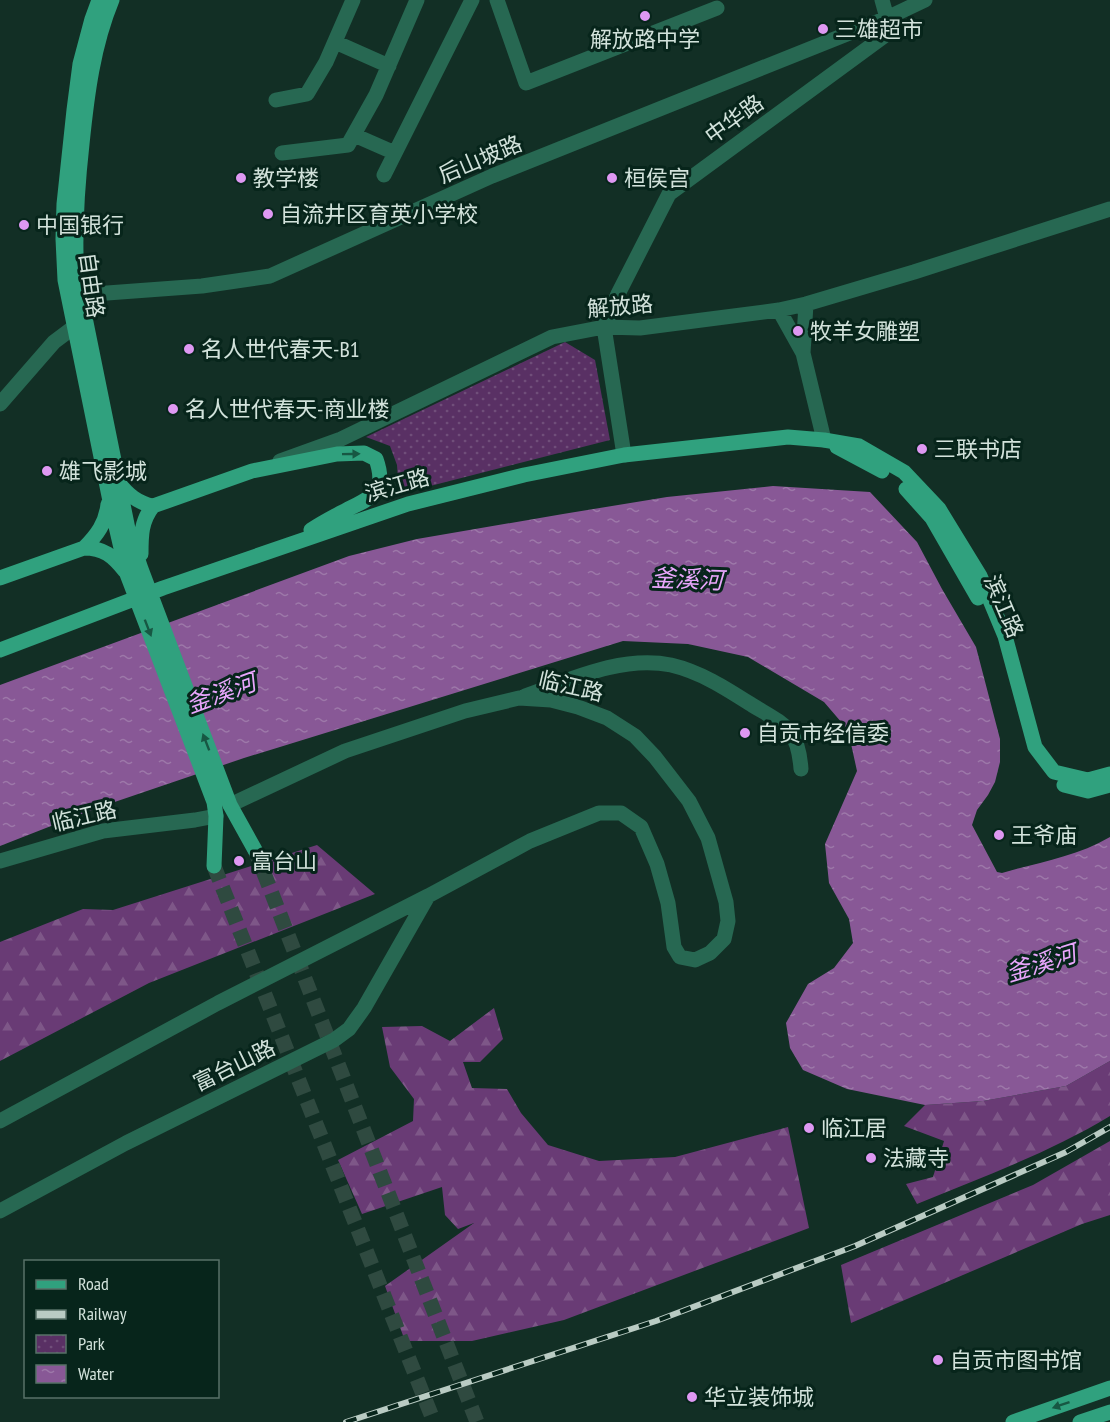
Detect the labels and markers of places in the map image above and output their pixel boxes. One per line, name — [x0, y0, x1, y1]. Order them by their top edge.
marker: 解放路中学 — [638, 9, 652, 23]
place label: 三雄超市 — [835, 15, 923, 43]
marker: 三雄超市 — [816, 22, 830, 36]
place label: 解放路中学 — [590, 25, 700, 53]
place label: 教学楼 — [253, 164, 319, 192]
place label: 桓侯宫 — [624, 164, 690, 192]
marker: 教学楼 — [234, 171, 248, 185]
marker: 桓侯宫 — [605, 171, 619, 185]
place label: 自流井区育英小学校 — [280, 200, 478, 228]
marker: 自流井区育英小学校 — [261, 207, 275, 221]
place label: 中国银行 — [36, 211, 124, 239]
marker: 中国银行 — [17, 218, 31, 232]
place label: 牧羊女雕塑 — [810, 317, 920, 345]
marker: 牧羊女雕塑 — [791, 324, 805, 338]
place label: 名人世代春天-B1 — [201, 335, 360, 363]
marker: 名人世代春天-B1 — [182, 342, 196, 356]
place label: 名人世代春天-商业楼 — [185, 395, 389, 423]
marker: 名人世代春天-商业楼 — [166, 402, 180, 416]
place label: 三联书店 — [934, 435, 1022, 463]
marker: 三联书店 — [915, 442, 929, 456]
place label: 雄飞影城 — [59, 457, 147, 485]
marker: 雄飞影城 — [40, 464, 54, 478]
place label: 自贡市经信委 — [757, 719, 889, 747]
marker: 自贡市经信委 — [738, 726, 752, 740]
place label: 王爷庙 — [1011, 821, 1077, 849]
marker: 王爷庙 — [992, 828, 1006, 842]
place label: 富台山 — [251, 847, 317, 875]
marker: 富台山 — [232, 854, 246, 868]
place label: 临江居 — [821, 1114, 887, 1142]
marker: 临江居 — [802, 1121, 816, 1135]
place label: 法藏寺 — [883, 1144, 949, 1172]
marker: 法藏寺 — [864, 1151, 878, 1165]
place label: 自贡市图书馆 — [950, 1346, 1082, 1374]
marker: 自贡市图书馆 — [931, 1353, 945, 1367]
place label: 华立装饰城 — [704, 1383, 814, 1411]
marker: 华立装饰城 — [685, 1390, 699, 1404]

